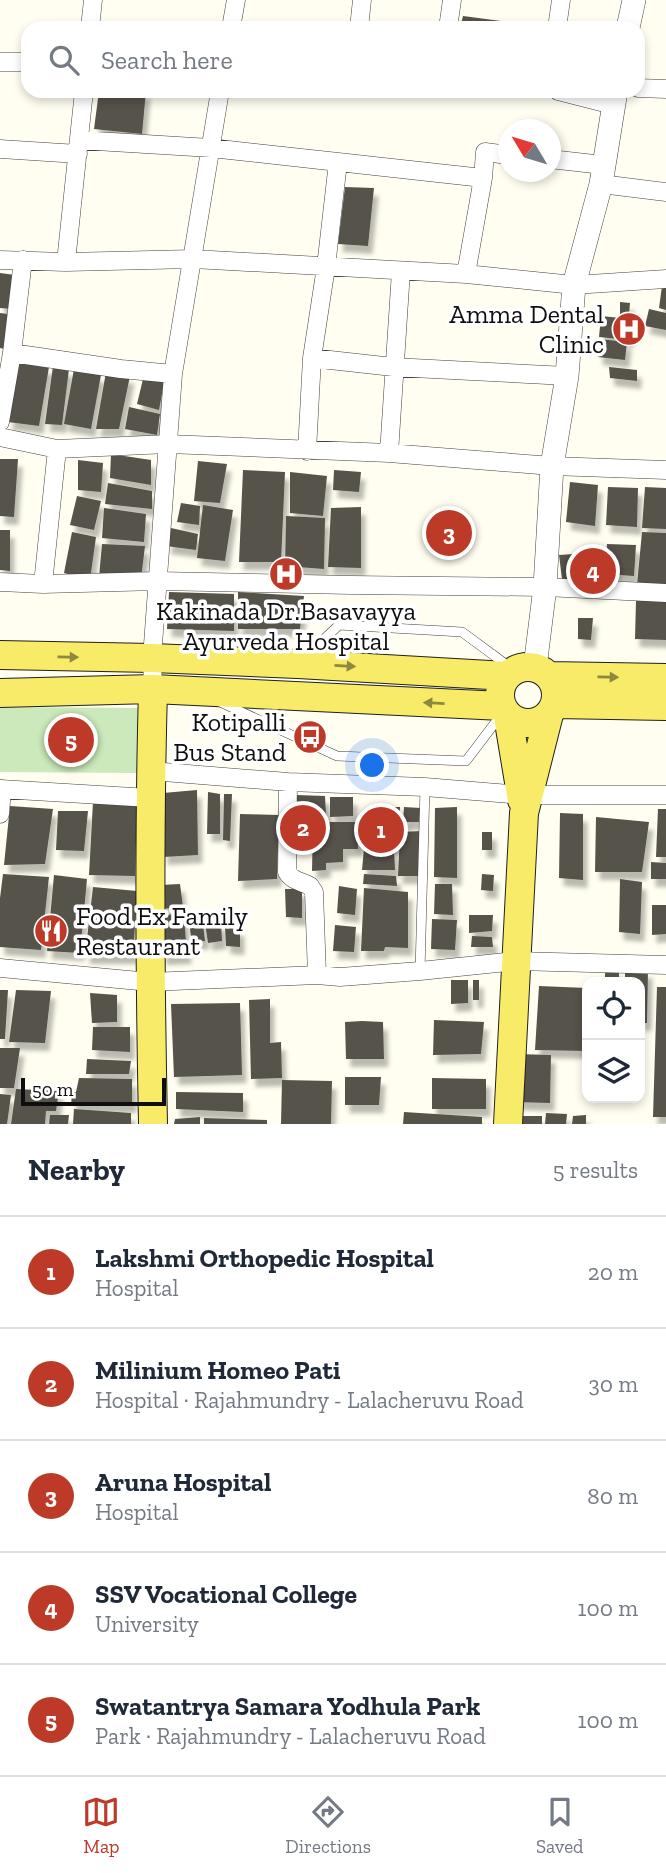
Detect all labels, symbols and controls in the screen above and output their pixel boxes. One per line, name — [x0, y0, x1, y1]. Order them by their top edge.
search box — [21, 21, 645, 98]
icon: search — [45, 41, 83, 79]
text: Search here — [101, 44, 233, 76]
north arrow — [498, 119, 561, 182]
place label: Amma Dental Clinic — [449, 298, 604, 360]
hospital icon: Amma Dental Clinic — [610, 310, 648, 348]
pin: 3 — [426, 507, 472, 559]
pin: 4 — [570, 545, 616, 597]
hospital icon: Kakinada Dr.Basavayya Ayurveda Hospital — [267, 555, 305, 593]
place label: Kakinada Dr.Basavayya Ayurveda Hospital — [156, 595, 417, 657]
one-way arrow — [57, 651, 79, 663]
one-way arrow — [334, 661, 356, 672]
one-way arrow — [597, 672, 619, 683]
one-way arrow — [422, 697, 444, 708]
place label: Kotipalli Bus Stand — [173, 706, 286, 768]
pin: 5 — [48, 714, 94, 766]
bus stop icon: Kotipalli Bus Stand — [291, 718, 329, 756]
your location — [355, 748, 389, 782]
pin: 2 — [280, 802, 326, 854]
pin: 1 — [358, 804, 404, 856]
place label: Food Ex Family Restaurant — [76, 900, 248, 962]
restaurant icon: Food Ex Family Restaurant — [32, 912, 70, 950]
map controls — [582, 977, 645, 1103]
button: locate — [582, 977, 645, 1040]
button: layers — [582, 1040, 645, 1103]
scale bar — [21, 1075, 166, 1107]
text: 50 m — [32, 1078, 73, 1101]
text: Nearby — [28, 1152, 125, 1188]
text: 5 results — [553, 1156, 638, 1184]
text: Lakshmi Orthopedic Hospital — [95, 1242, 434, 1274]
text: 1 — [46, 1258, 56, 1286]
text: 20 m — [588, 1258, 638, 1286]
text: Hospital — [95, 1274, 179, 1302]
text: Milinium Homeo Pati — [95, 1354, 341, 1386]
text: 2 — [45, 1370, 57, 1398]
text: 30 m — [588, 1370, 638, 1398]
text: Hospital · Rajahmundry - Lalacheruvu Road — [95, 1386, 524, 1414]
text: Aruna Hospital — [95, 1466, 271, 1498]
text: 3 — [45, 1482, 57, 1510]
text: 80 m — [587, 1482, 638, 1510]
text: Hospital — [95, 1498, 179, 1526]
text: SSV Vocational College — [95, 1578, 357, 1610]
text: 4 — [44, 1594, 58, 1622]
text: 100 m — [578, 1594, 638, 1622]
text: University — [95, 1610, 199, 1638]
text: Swatantrya Samara Yodhula Park — [95, 1690, 480, 1722]
text: 5 — [45, 1706, 57, 1734]
text: 100 m — [578, 1706, 638, 1734]
text: Park · Rajahmundry - Lalacheruvu Road — [95, 1722, 486, 1750]
tab: Map — [82, 1793, 120, 1858]
tab: Directions — [285, 1793, 371, 1858]
tab: Saved — [536, 1793, 584, 1858]

